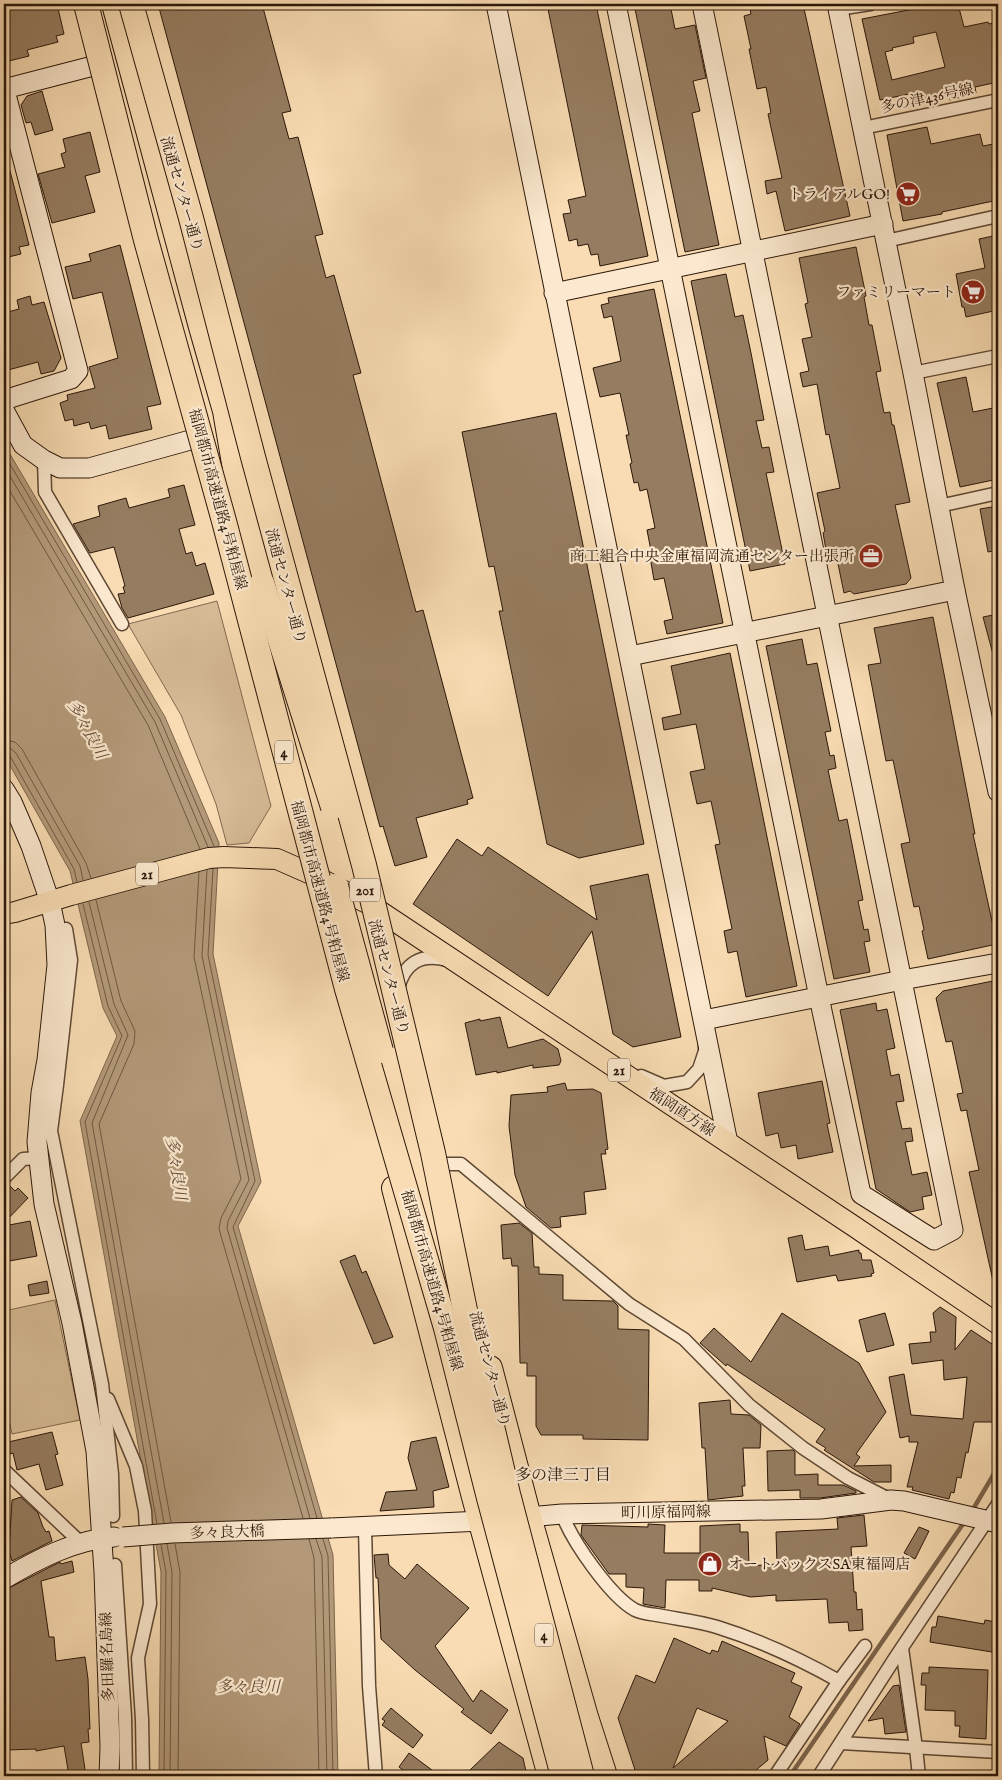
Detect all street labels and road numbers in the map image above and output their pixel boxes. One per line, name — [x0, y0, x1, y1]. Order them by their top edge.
street label: 多の津436号線 — [879, 79, 975, 118]
street label: 流通センター通り — [156, 134, 207, 254]
street label: 福岡都市高速道路4号粕屋線 — [184, 406, 251, 592]
street label: 流通センター通り — [261, 526, 310, 646]
road number: 4 — [275, 740, 293, 764]
street label: 福岡都市高速道路4号粕屋線 — [286, 798, 353, 984]
road number: 21 — [136, 862, 158, 886]
road number: 201 — [350, 878, 380, 902]
street label: 流通センター通り — [364, 917, 413, 1037]
road number: 21 — [608, 1058, 630, 1082]
street label: 福岡直方線 — [645, 1084, 718, 1141]
street label: 福岡都市高速道路4号粕屋線 — [397, 1187, 466, 1373]
street label: 流通センター通り — [465, 1309, 514, 1429]
street label: 町川原福岡線 — [621, 1502, 711, 1523]
street label: 多々良大橋 — [189, 1522, 265, 1543]
street label: 多田羅名島線 — [96, 1612, 119, 1702]
road number: 4 — [535, 1624, 553, 1646]

